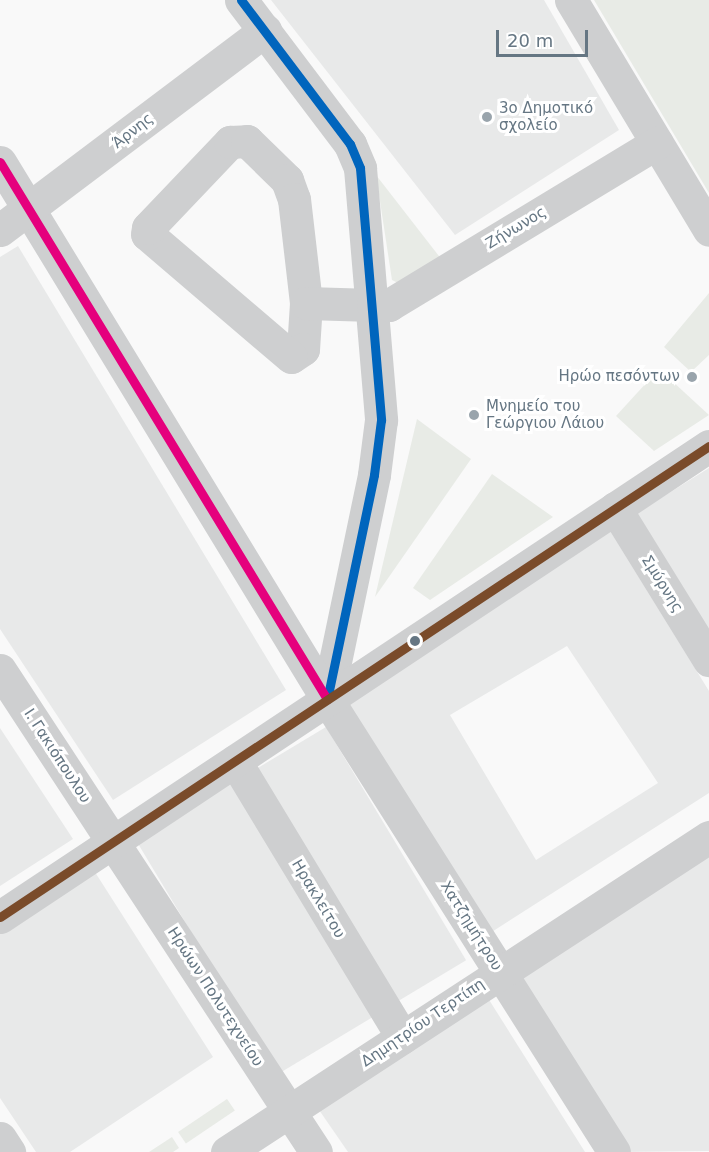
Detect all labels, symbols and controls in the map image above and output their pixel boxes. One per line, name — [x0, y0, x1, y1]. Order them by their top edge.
scale bar — [499, 18, 590, 56]
text: 20 m — [507, 30, 553, 51]
place label: 3ο Δημοτικό σχολείο — [499, 99, 593, 134]
street label: Άρνης — [109, 110, 157, 152]
marker: 3ο Δημοτικό σχολείο — [480, 110, 494, 124]
street label: Ζήνωνος — [483, 203, 549, 253]
place label: Ηρώο πεσόντων — [559, 368, 680, 386]
marker: Ηρώο πεσόντων — [685, 370, 699, 384]
place label: Μνημείο του Γεώργιου Λάιου — [486, 397, 604, 432]
marker: Μνημείο του Γεώργιου Λάιου — [467, 408, 481, 422]
street label: Σμύρνης — [637, 552, 687, 616]
unlabelled marker — [409, 635, 421, 647]
street label: Ι. Γακιόπουλου — [20, 705, 94, 807]
street label: Ηρακλείτου — [288, 856, 348, 942]
street label: Χατζημήτρου — [436, 878, 506, 974]
street label: Ηρώων Πολυτεχνείου — [163, 924, 267, 1070]
street label: Δημητρίου Τερτίπη — [358, 975, 488, 1071]

